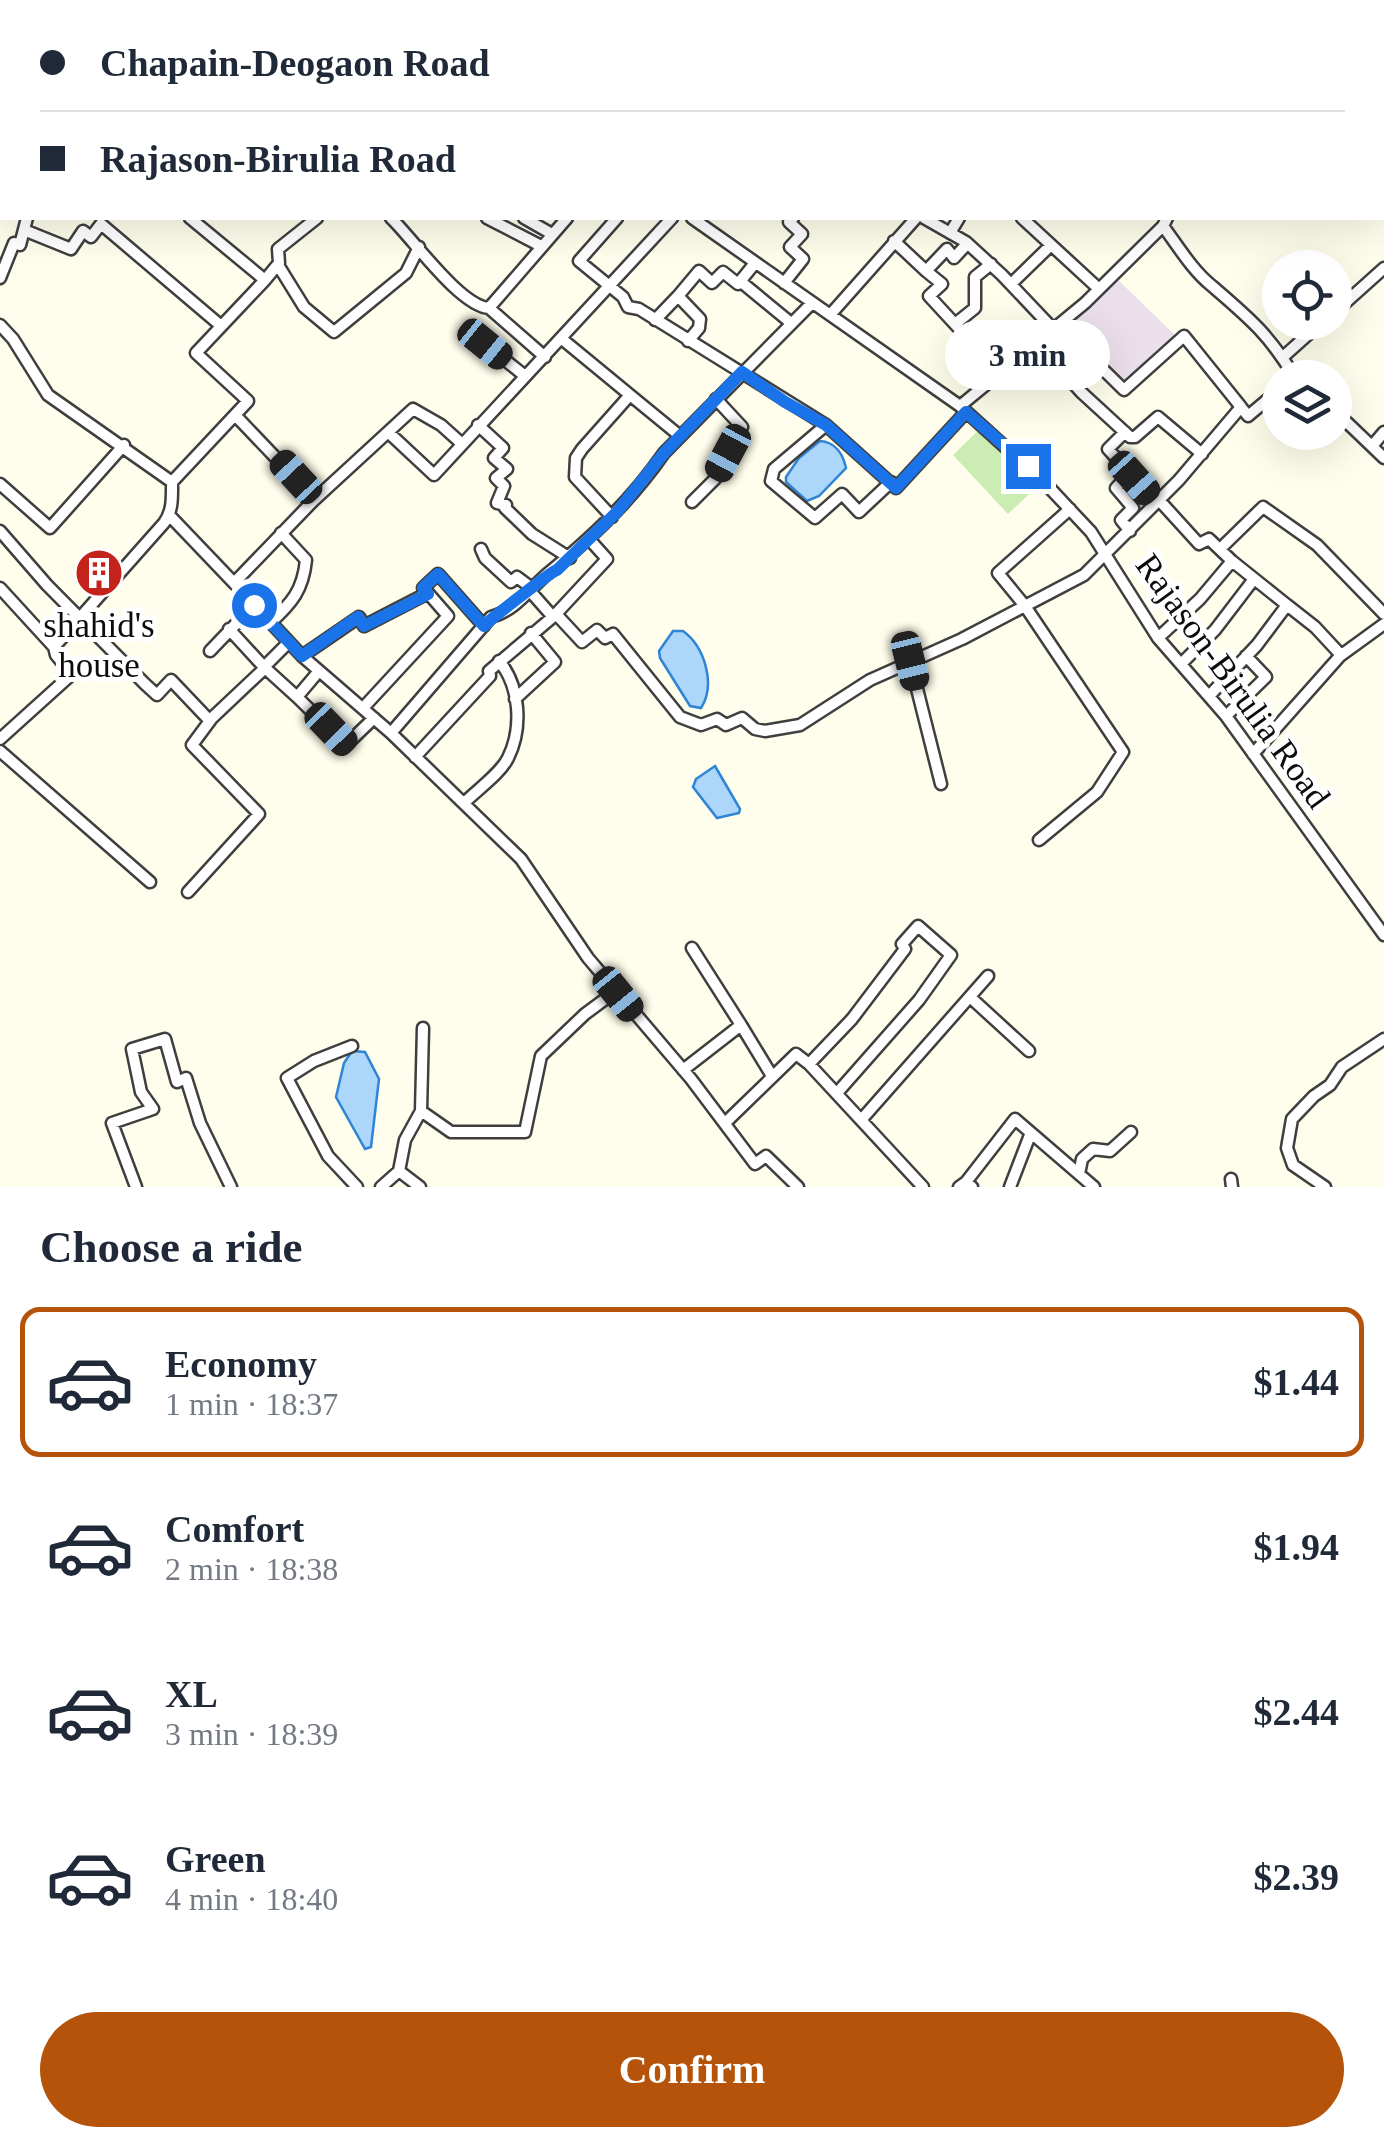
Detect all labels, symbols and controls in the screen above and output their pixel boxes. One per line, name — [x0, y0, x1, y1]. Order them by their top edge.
text: Chapain-Deogaon Road — [100, 42, 490, 84]
text: Rajason-Birulia Road — [100, 138, 456, 180]
map controls — [1262, 250, 1352, 450]
button: locate — [1262, 250, 1352, 340]
car — [452, 313, 518, 375]
callout: 3 min — [946, 321, 1110, 391]
text: 3 min — [989, 337, 1066, 373]
button: layers — [1262, 360, 1352, 450]
car — [701, 419, 755, 487]
route end — [1006, 444, 1051, 489]
car — [265, 445, 327, 509]
car — [1103, 446, 1165, 510]
street label: Rajason-Birulia Road — [1128, 546, 1338, 816]
building icon: shahid's house — [73, 547, 125, 599]
route start — [232, 583, 277, 628]
place label: shahid's house — [43, 606, 155, 685]
car — [888, 628, 932, 694]
car — [299, 697, 363, 761]
car — [587, 961, 649, 1027]
text: Choose a ride — [40, 1222, 303, 1272]
icon: car — [45, 1337, 135, 1427]
text: Economy — [165, 1343, 317, 1385]
text: $1.44 — [1254, 1361, 1339, 1403]
text: 1 min · 18:37 — [165, 1386, 338, 1422]
icon: car — [45, 1502, 135, 1592]
text: Comfort — [165, 1508, 304, 1550]
text: $1.94 — [1254, 1526, 1339, 1568]
text: 2 min · 18:38 — [165, 1551, 338, 1587]
icon: car — [45, 1667, 135, 1757]
text: XL — [165, 1673, 218, 1715]
text: $2.44 — [1254, 1691, 1339, 1733]
text: 3 min · 18:39 — [165, 1716, 338, 1752]
icon: car — [45, 1832, 135, 1922]
text: Green — [165, 1838, 266, 1880]
text: $2.39 — [1254, 1856, 1339, 1898]
text: 4 min · 18:40 — [165, 1881, 338, 1917]
button: Confirm — [40, 2012, 1344, 2127]

